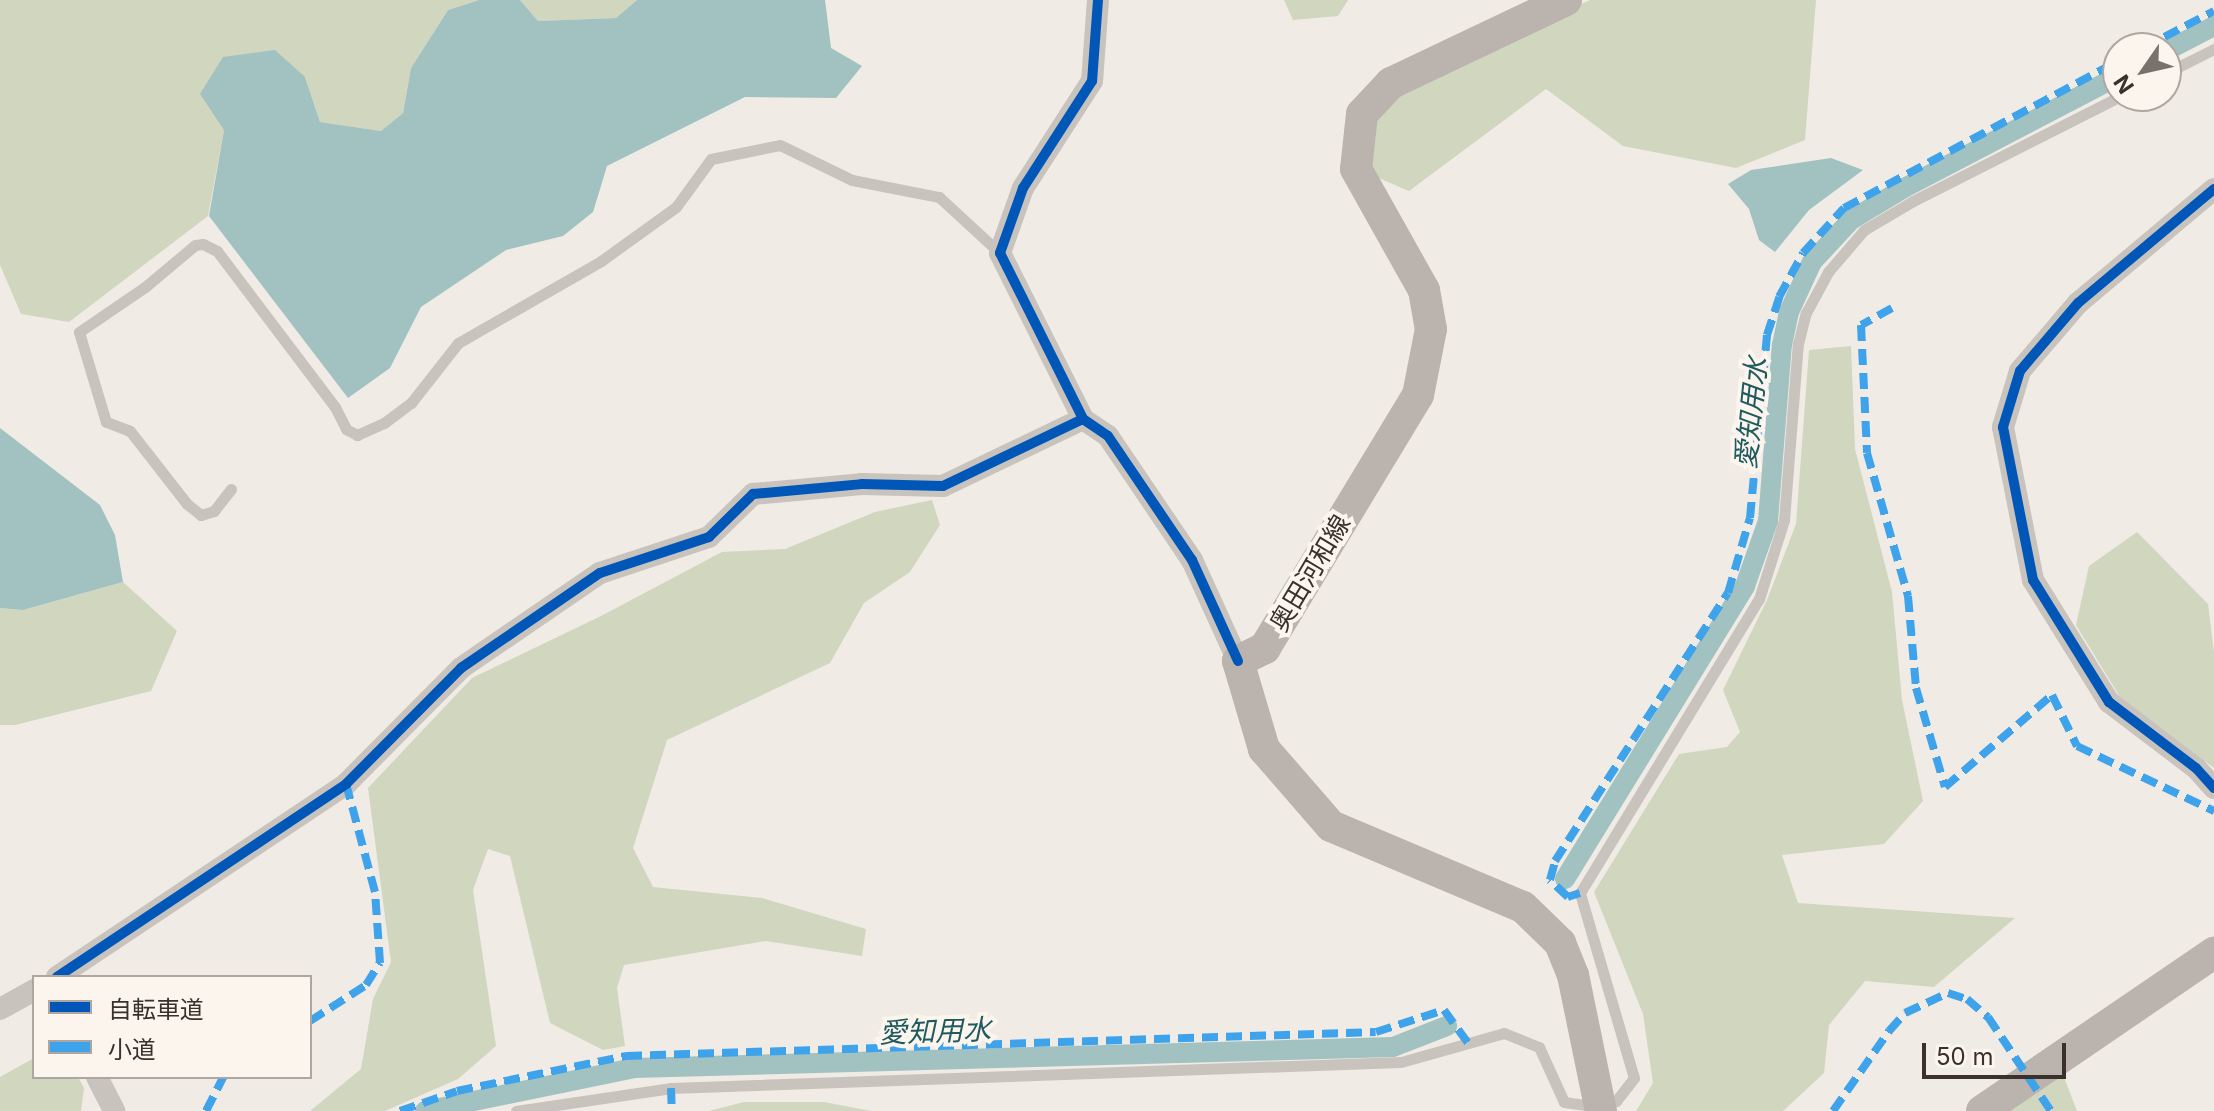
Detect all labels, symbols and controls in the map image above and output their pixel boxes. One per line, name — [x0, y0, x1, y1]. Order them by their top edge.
north arrow — [2102, 32, 2182, 112]
text: N — [2108, 70, 2139, 99]
water label: 愛知用水 — [1728, 356, 1774, 470]
street label: 奥田河和線 — [1263, 509, 1357, 637]
legend — [32, 975, 312, 1079]
text: 自転車道 — [108, 995, 204, 1024]
water label: 愛知用水 — [878, 1012, 992, 1050]
scale bar — [1926, 1027, 2070, 1077]
text: 小道 — [108, 1035, 156, 1064]
text: 50 m — [1936, 1042, 1994, 1071]

